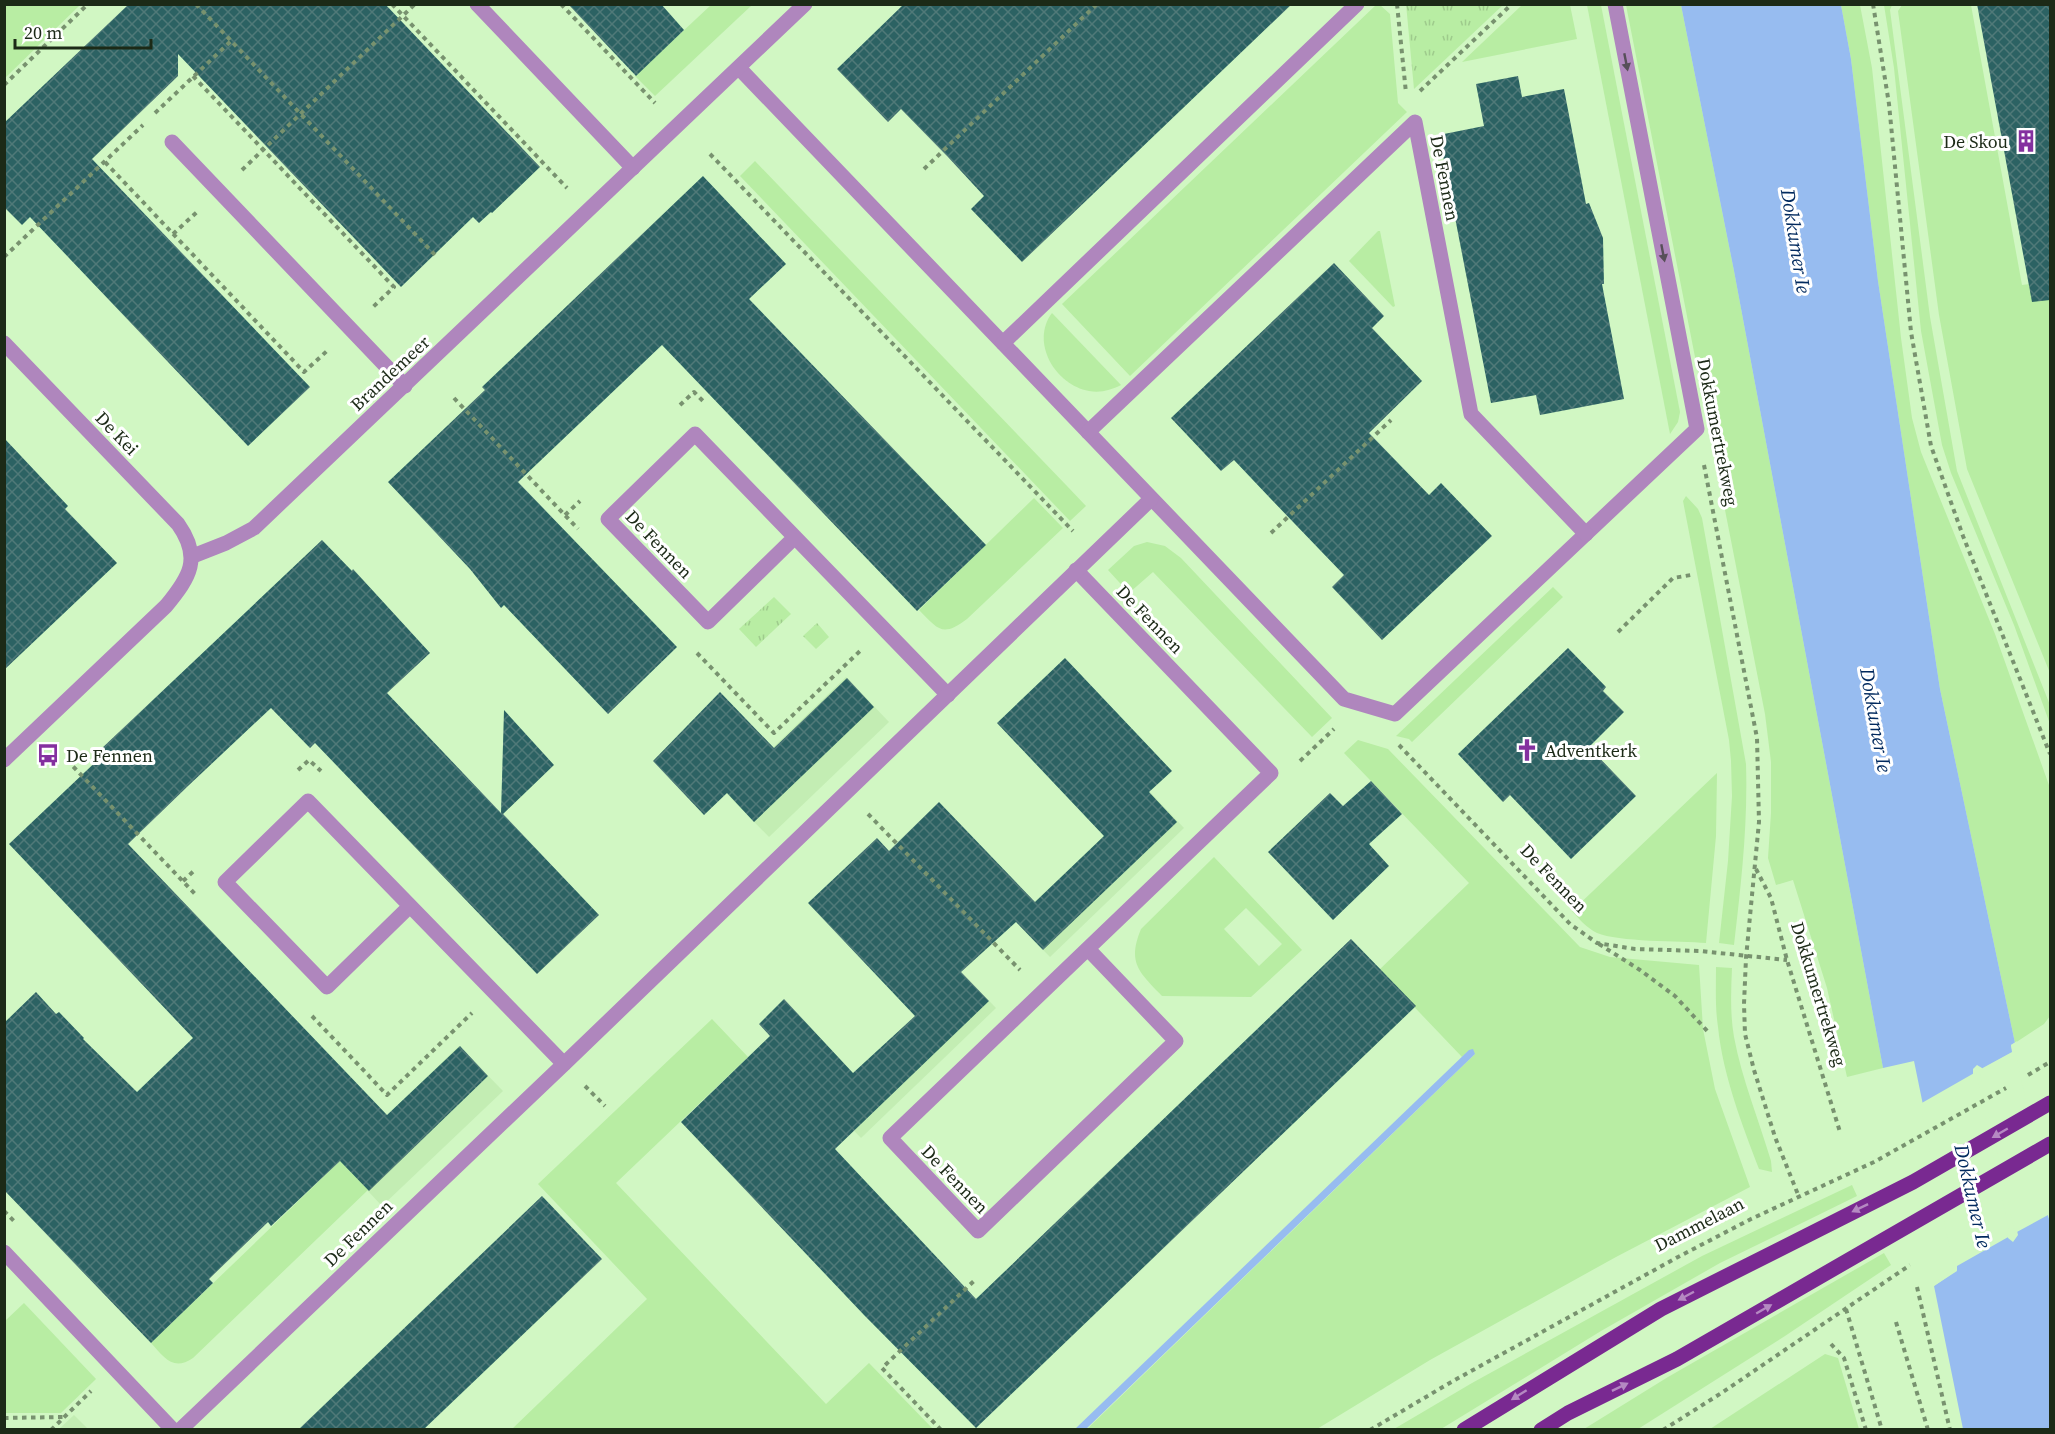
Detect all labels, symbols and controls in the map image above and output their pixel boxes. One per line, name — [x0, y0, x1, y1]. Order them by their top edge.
scale bar — [15, 12, 152, 50]
text: 20 m — [24, 20, 62, 45]
one-way arrow — [1622, 53, 1631, 72]
building icon: De Skou — [2013, 128, 2039, 154]
place label: De Skou — [1943, 129, 2008, 154]
street label: De Fennen — [1424, 133, 1466, 223]
water label: Dokkumer Ie — [1774, 186, 1818, 295]
one-way arrow — [1659, 244, 1668, 263]
street label: Brandemeer — [345, 329, 435, 416]
street label: Dokkumertrekweg — [1691, 356, 1745, 508]
street label: De Kei — [90, 405, 144, 461]
street label: De Fennen — [620, 504, 698, 584]
street label: De Fennen — [1111, 579, 1189, 659]
water label: Dokkumer Ie — [1853, 665, 1899, 774]
church icon: Adventkerk — [1514, 737, 1540, 763]
place label: Adventkerk — [1545, 738, 1637, 763]
bus stop icon: De Fennen — [35, 742, 61, 768]
place label: De Fennen — [66, 743, 153, 768]
street label: De Fennen — [1515, 838, 1593, 918]
street label: Dokkumertrekweg — [1785, 919, 1853, 1069]
one-way arrow — [1991, 1128, 2008, 1138]
street label: De Fennen — [916, 1139, 994, 1219]
water label: Dokkumer Ie — [1947, 1140, 1999, 1251]
street label: Dammelaan — [1650, 1191, 1748, 1257]
street label: De Fennen — [318, 1194, 398, 1272]
one-way arrow — [1852, 1203, 1869, 1212]
one-way arrow — [1678, 1291, 1695, 1301]
one-way arrow — [1756, 1303, 1772, 1314]
one-way arrow — [1612, 1382, 1629, 1391]
one-way arrow — [1511, 1389, 1527, 1400]

